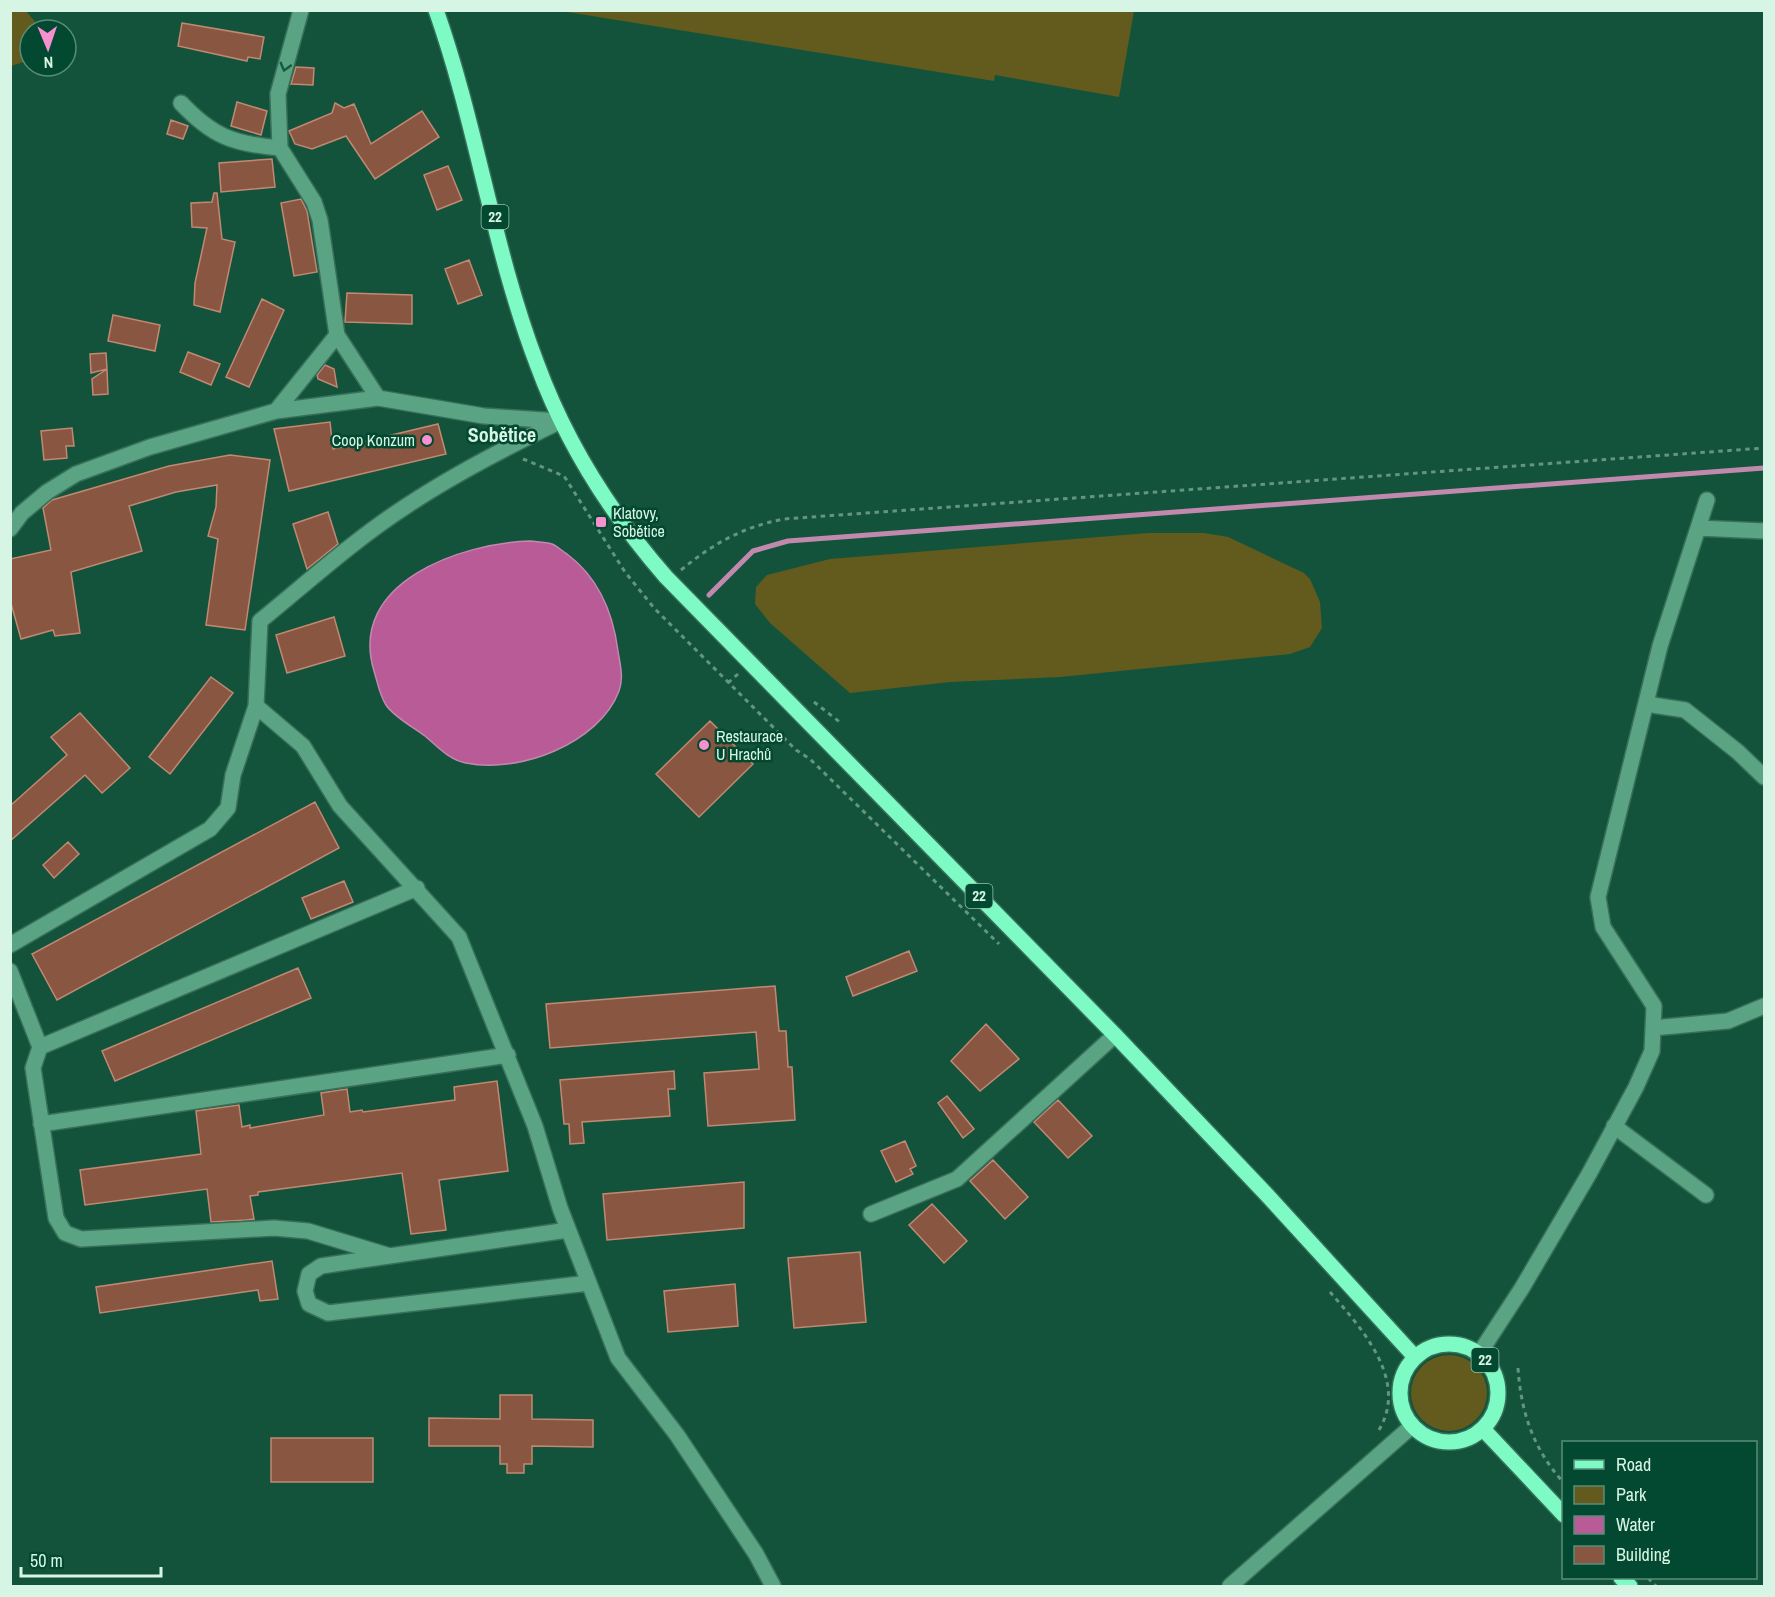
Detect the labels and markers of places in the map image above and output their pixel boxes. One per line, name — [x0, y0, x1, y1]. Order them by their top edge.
place label: Coop Konzum — [332, 429, 415, 451]
marker: Coop Konzum — [420, 433, 434, 447]
place label: Klatovy, Sobětice — [613, 502, 665, 542]
marker: Klatovy, Sobětice — [594, 515, 608, 529]
place label: Restaurace U Hrachů — [716, 725, 783, 765]
marker: Restaurace U Hrachů — [697, 738, 711, 752]

